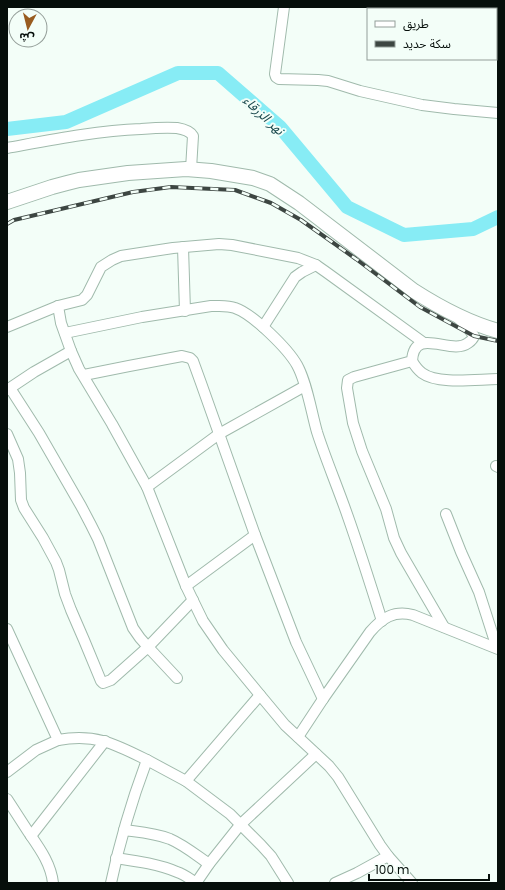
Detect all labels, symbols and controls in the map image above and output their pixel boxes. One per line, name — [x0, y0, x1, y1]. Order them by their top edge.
north arrow — [8, 8, 48, 48]
legend — [367, 8, 497, 60]
text: طريق — [403, 15, 429, 32]
text: ش — [18, 29, 35, 47]
text: سكة حديد — [403, 35, 451, 52]
water label: نهر الزرقاء — [239, 91, 289, 140]
scale bar — [369, 856, 489, 882]
text: 100 m — [375, 861, 409, 878]

